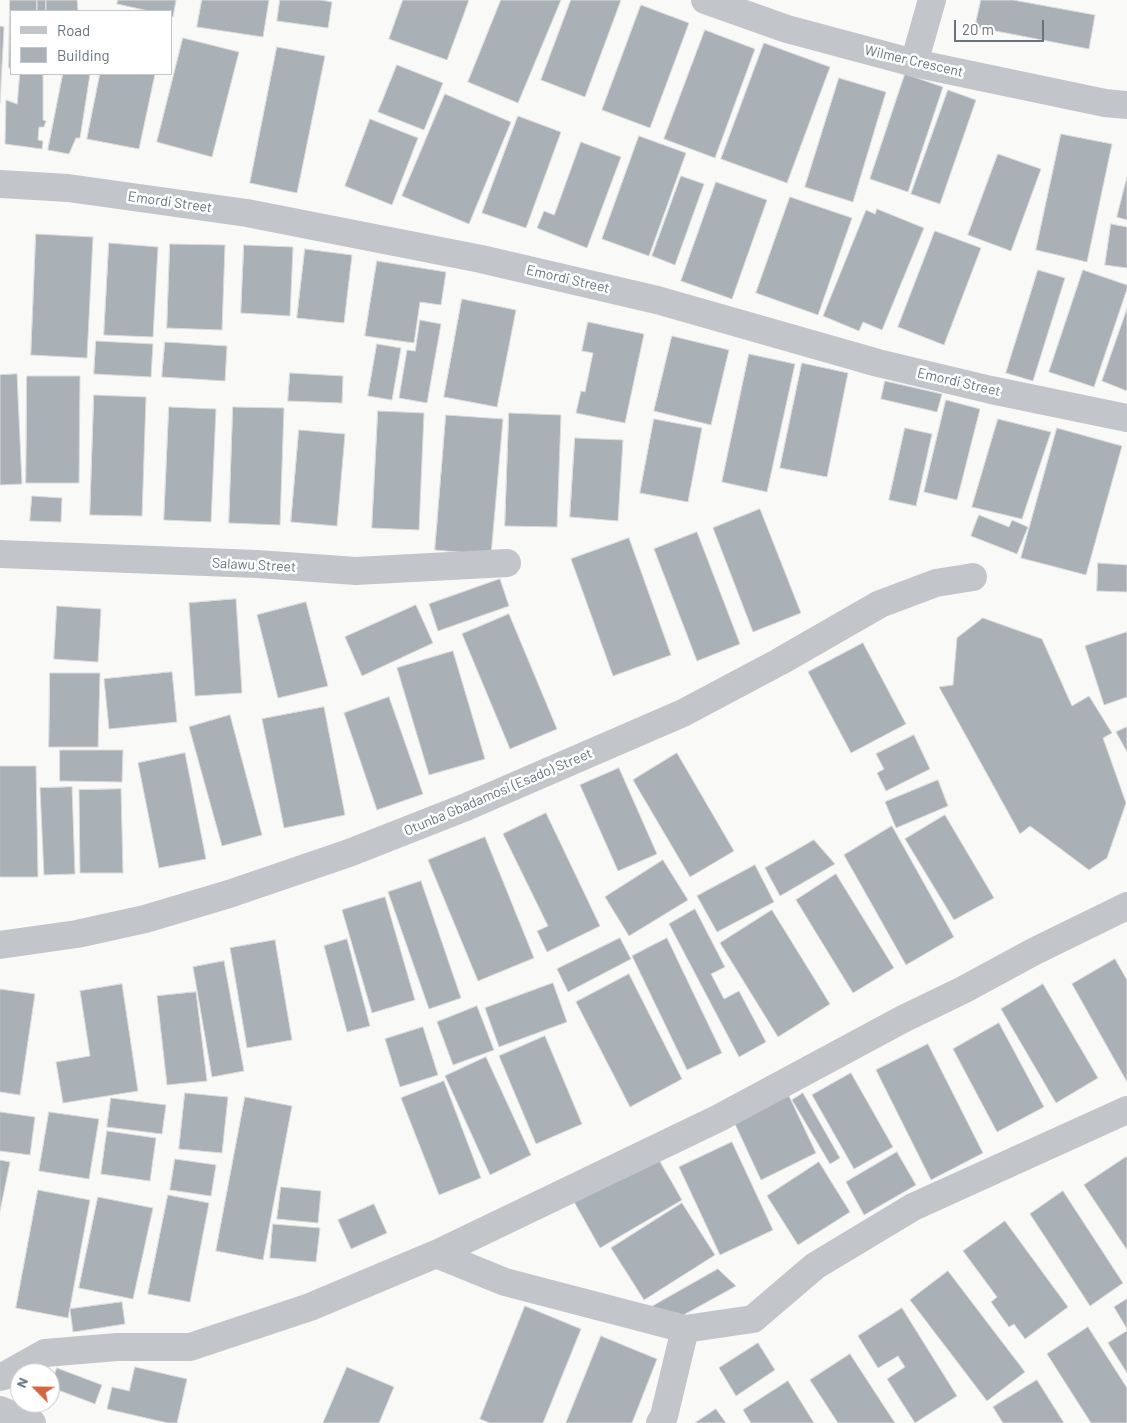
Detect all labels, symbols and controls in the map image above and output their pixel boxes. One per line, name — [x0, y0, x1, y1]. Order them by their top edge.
legend — [10, 10, 172, 75]
scale bar — [957, 10, 1047, 42]
text: 20 m — [962, 20, 994, 38]
text: Road — [57, 21, 90, 39]
street label: Wilmer Crescent — [863, 41, 965, 81]
text: Building — [57, 46, 110, 64]
street label: Emordi Street — [127, 188, 213, 216]
street label: Emordi Street — [525, 261, 611, 297]
street label: Emordi Street — [916, 364, 1002, 400]
street label: Salawu Street — [212, 554, 296, 576]
street label: Otunba Gbadamosi (Esado) Street — [401, 745, 595, 839]
north arrow — [10, 1363, 60, 1413]
text: N — [12, 1375, 31, 1390]

